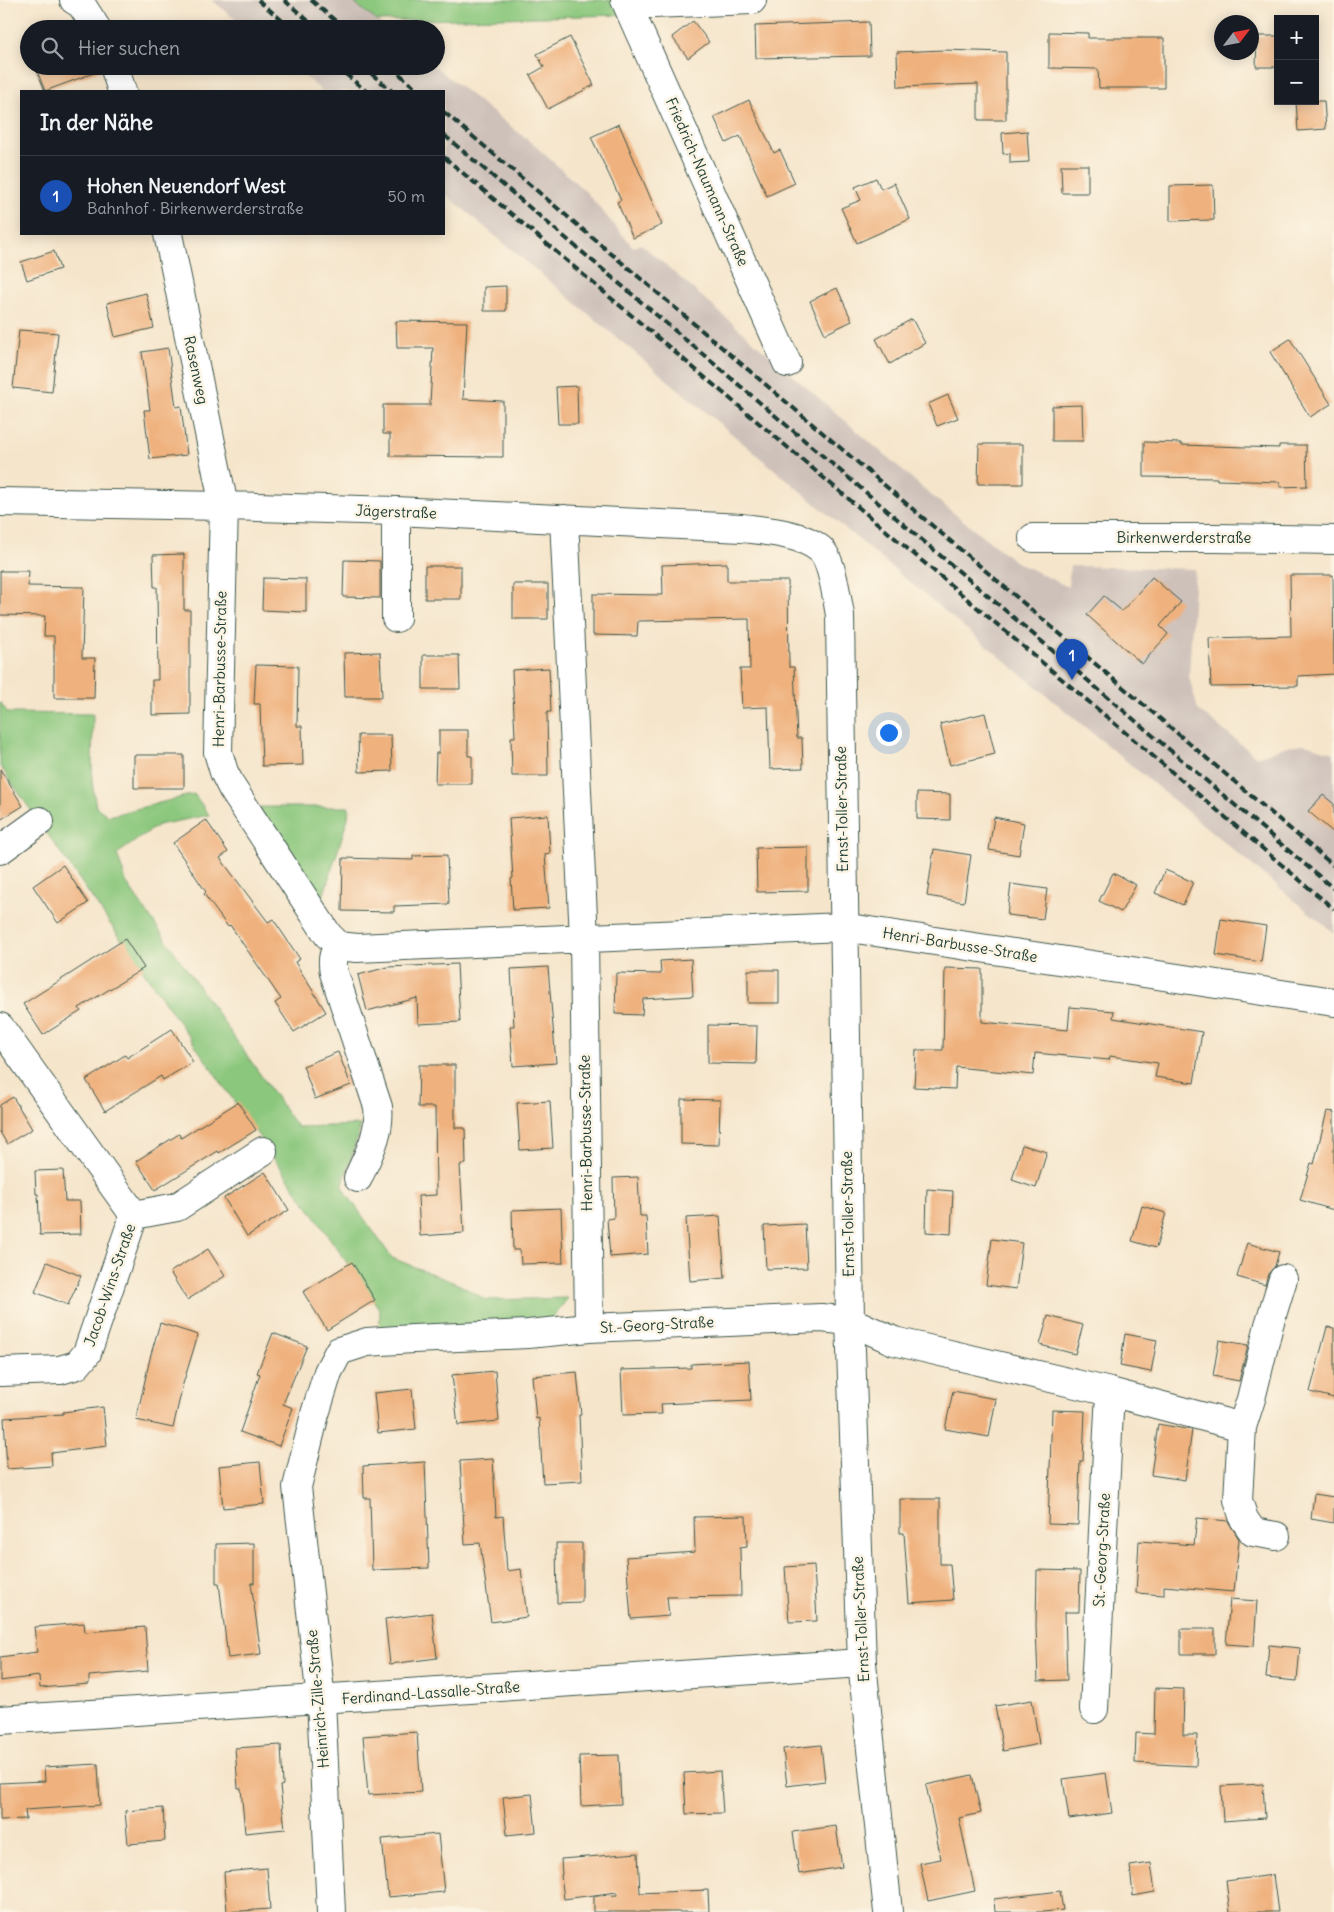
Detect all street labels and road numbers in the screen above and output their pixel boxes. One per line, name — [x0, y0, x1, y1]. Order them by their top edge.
street label: Friedrich-Naumann-Straße — [662, 94, 753, 269]
street label: Rasenweg — [180, 334, 213, 406]
street label: Jägerstraße — [355, 501, 437, 522]
street label: Birkenwerderstraße — [1117, 528, 1251, 547]
street label: Henri-Barbusse-Straße — [209, 591, 230, 747]
street label: Ernst-Toller-Straße — [831, 746, 852, 872]
street label: Henri-Barbusse-Straße — [881, 923, 1039, 966]
street label: Henri-Barbusse-Straße — [575, 1055, 596, 1211]
street label: Ernst-Toller-Straße — [837, 1151, 858, 1277]
street label: Jacob-Wins-Straße — [80, 1221, 139, 1349]
street label: St.-Georg-Straße — [599, 1312, 714, 1337]
street label: St.-Georg-Straße — [1089, 1492, 1114, 1607]
street label: Ernst-Toller-Straße — [848, 1556, 873, 1682]
street label: Heinrich-Zille-Straße — [302, 1629, 333, 1769]
street label: Ferdinand-Lassalle-Straße — [341, 1677, 521, 1708]

